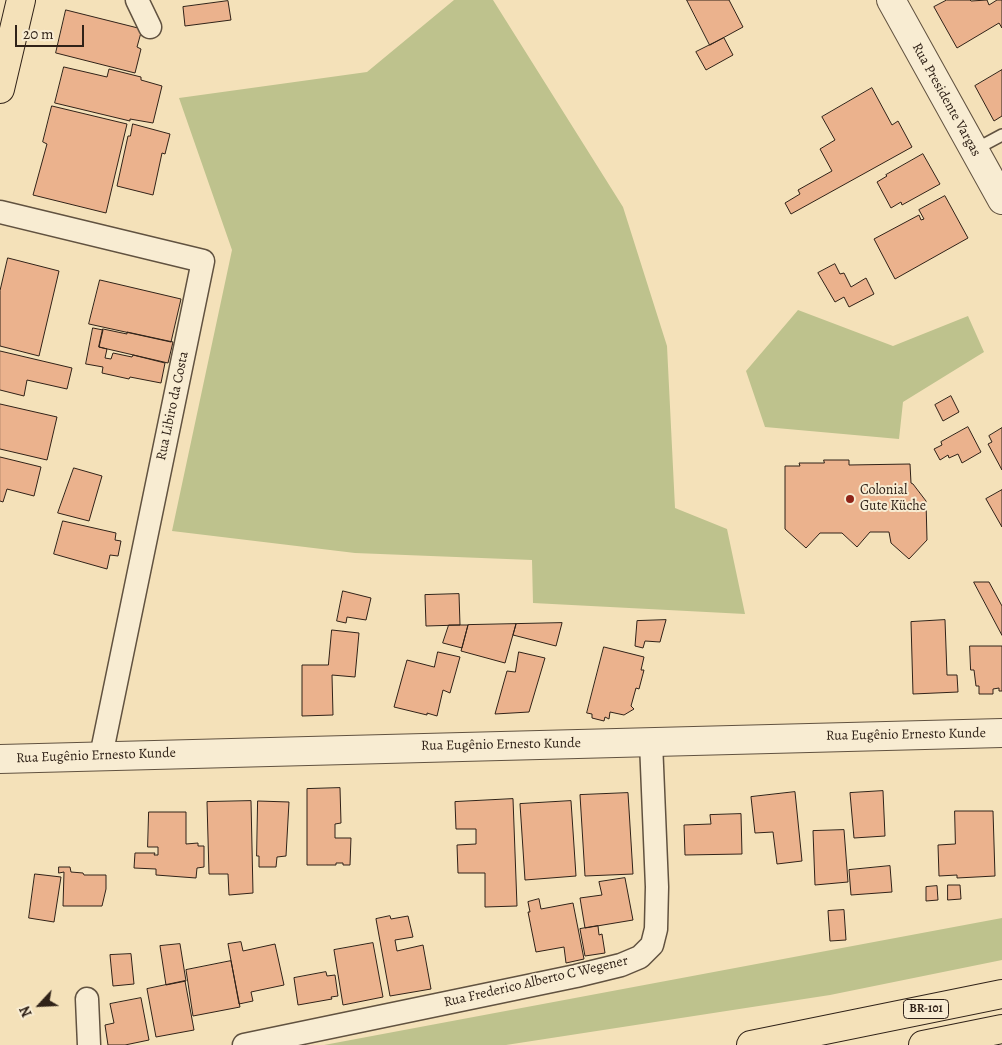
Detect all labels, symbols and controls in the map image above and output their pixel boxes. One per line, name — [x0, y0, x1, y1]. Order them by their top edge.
scale bar — [18, 15, 86, 47]
text: 20 m — [23, 24, 54, 44]
street label: Rua Presidente Vargas — [908, 40, 984, 160]
street label: Rua Libiro da Costa — [153, 350, 193, 462]
place label: Colonial Gute Küche — [860, 483, 926, 516]
marker: Colonial Gute Küche — [844, 493, 856, 505]
street label: Rua Eugênio Ernesto Kunde — [826, 725, 986, 745]
street label: Rua Eugênio Ernesto Kunde — [421, 735, 581, 755]
street label: Rua Eugênio Ernesto Kunde — [16, 745, 176, 767]
street label: Rua Frederico Alberto C Wegener — [442, 953, 630, 1011]
north arrow — [15, 980, 65, 1030]
road number: BR-101 — [904, 1000, 948, 1019]
text: N — [15, 1003, 37, 1020]

